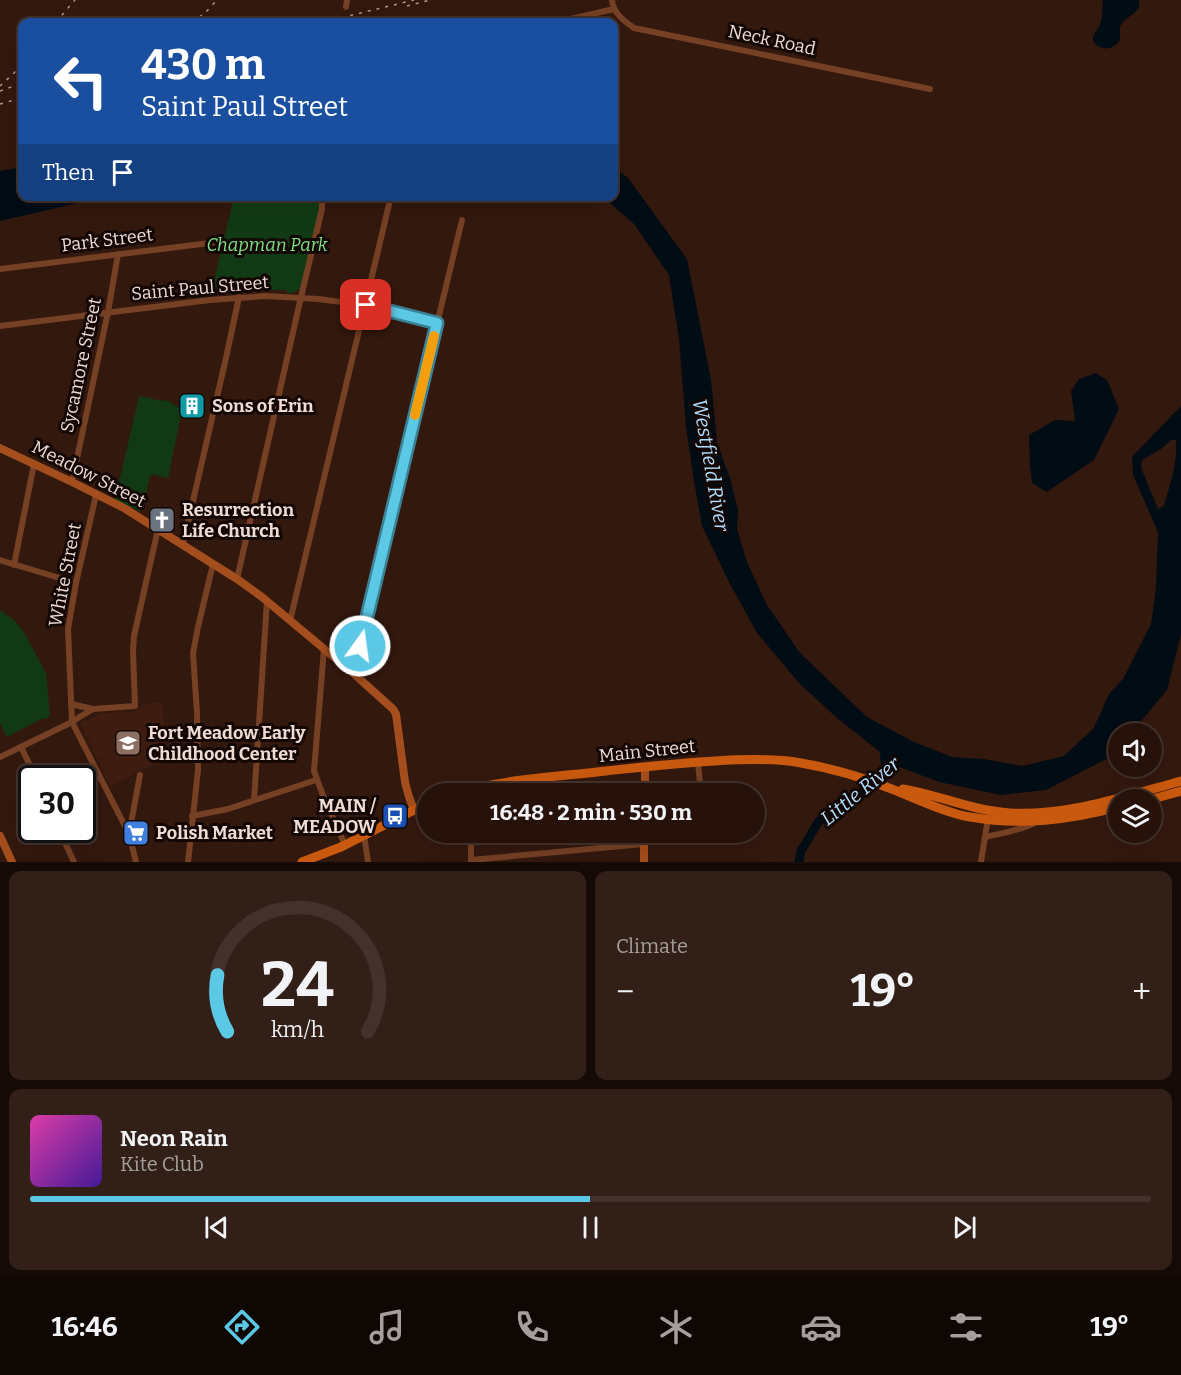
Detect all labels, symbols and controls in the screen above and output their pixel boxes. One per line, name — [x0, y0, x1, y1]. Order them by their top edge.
street label: Neck Road — [726, 20, 818, 60]
text: 430 m — [141, 40, 265, 90]
icon: left — [42, 42, 120, 120]
text: Saint Paul Street — [141, 91, 348, 123]
icon: arrive — [106, 156, 139, 189]
text: Then — [42, 159, 94, 186]
street label: Park Street — [60, 223, 155, 257]
park label: Chapman Park — [206, 234, 328, 256]
street label: Saint Paul Street — [130, 271, 270, 305]
pin — [340, 279, 391, 330]
icon: arrive — [349, 288, 382, 321]
street label: Sycamore Street — [56, 295, 106, 434]
building icon: Sons of Erin — [177, 391, 207, 421]
place label: Sons of Erin — [212, 395, 314, 417]
water label: Westfield River — [688, 397, 735, 534]
street label: Meadow Street — [28, 436, 150, 512]
place label: Resurrection Life Church — [182, 499, 294, 542]
church icon: Resurrection Life Church — [147, 505, 177, 535]
street label: White Street — [44, 521, 86, 629]
position arrow — [328, 614, 392, 678]
place label: Fort Meadow Early Childhood Center — [148, 722, 307, 765]
map controls — [1108, 723, 1162, 843]
button: sound — [1108, 723, 1162, 777]
school or university icon: Fort Meadow Early Childhood Center — [113, 728, 143, 758]
street label: Main Street — [598, 735, 697, 767]
water label: Little River — [815, 751, 905, 830]
speed limit sign: 30 — [18, 765, 96, 843]
button: layers — [1108, 789, 1162, 843]
place label: MAIN / MEADOW — [293, 795, 377, 838]
text: 16:48 · 2 min · 530 m — [490, 799, 692, 826]
bus stop icon: MAIN / MEADOW — [380, 801, 410, 831]
supermarket icon: Polish Market — [121, 818, 151, 848]
place label: Polish Market — [156, 822, 273, 844]
text: Climate — [616, 934, 688, 958]
text: 24 — [261, 948, 334, 1023]
text: 19° — [850, 964, 916, 1018]
text: − — [616, 972, 634, 1012]
text: + — [1132, 972, 1151, 1012]
text: km/h — [271, 1018, 324, 1044]
text: Neon Rain — [120, 1125, 228, 1152]
text: Kite Club — [120, 1152, 204, 1176]
icon: previous — [200, 1211, 233, 1244]
icon: pause — [574, 1211, 607, 1244]
icon: next — [948, 1211, 981, 1244]
icon: directions — [221, 1306, 263, 1348]
icon: music — [366, 1306, 408, 1348]
icon: phone — [511, 1306, 553, 1348]
icon: climate — [655, 1306, 697, 1348]
icon: car — [800, 1306, 842, 1348]
icon: filters — [945, 1306, 987, 1348]
text: 16:46 — [51, 1311, 118, 1343]
text: 19° — [1090, 1311, 1130, 1343]

